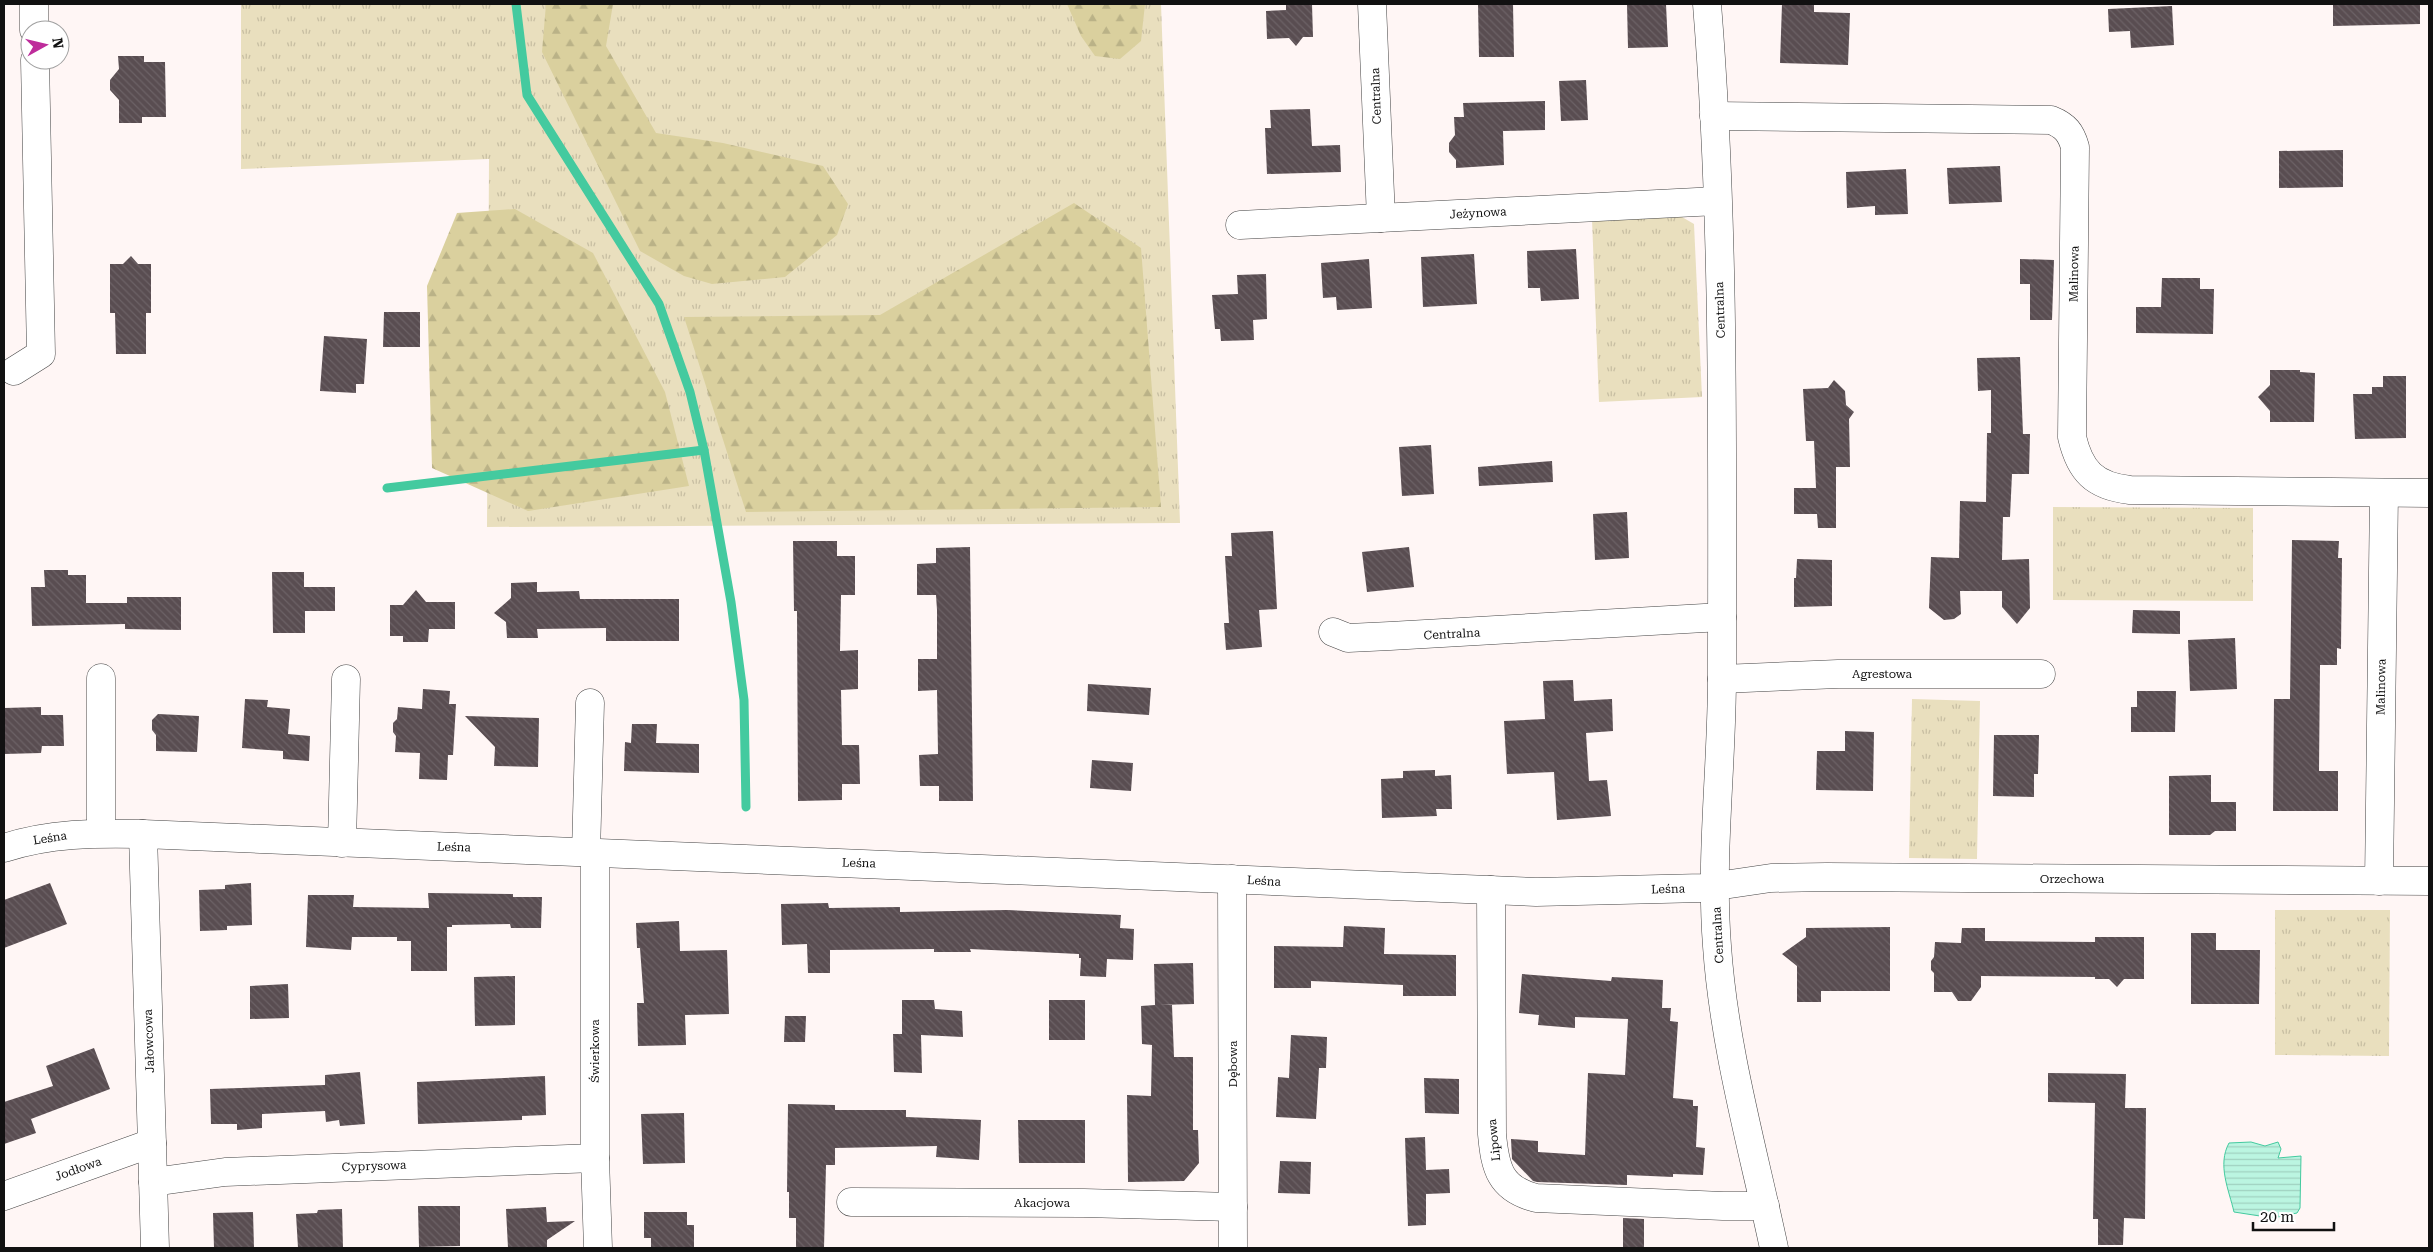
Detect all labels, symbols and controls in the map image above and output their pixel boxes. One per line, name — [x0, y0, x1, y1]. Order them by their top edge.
north arrow — [20, 20, 70, 70]
text: N — [49, 37, 67, 50]
street label: Centralna — [1368, 67, 1384, 125]
street label: Jeżynowa — [1449, 204, 1507, 221]
street label: Malinowa — [2067, 245, 2082, 302]
street label: Centralna — [1712, 281, 1728, 339]
street label: Centralna — [1423, 625, 1481, 642]
street label: Malinowa — [2374, 658, 2389, 715]
street label: Agrestowa — [1852, 667, 1913, 681]
street label: Leśna — [32, 828, 68, 848]
street label: Leśna — [437, 839, 472, 855]
street label: Leśna — [842, 855, 877, 871]
street label: Orzechowa — [2040, 872, 2105, 886]
street label: Leśna — [1247, 873, 1282, 889]
street label: Leśna — [1651, 881, 1686, 897]
street label: Centralna — [1709, 906, 1726, 964]
street label: Jałowcowa — [141, 1008, 157, 1073]
street label: Świerkowa — [588, 1019, 602, 1083]
street label: Dębowa — [1226, 1040, 1240, 1087]
street label: Lipowa — [1485, 1118, 1503, 1162]
street label: Jodłowa — [53, 1154, 104, 1184]
street label: Cyprysowa — [341, 1158, 407, 1174]
street label: Akacjowa — [1014, 1196, 1070, 1210]
scale bar — [2253, 1200, 2334, 1232]
text: 20 m — [2260, 1208, 2295, 1226]

